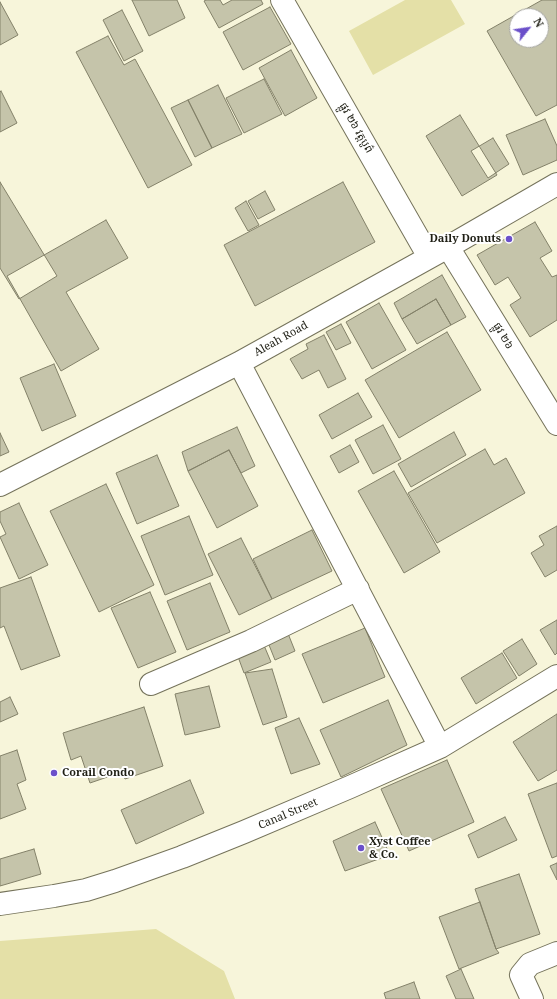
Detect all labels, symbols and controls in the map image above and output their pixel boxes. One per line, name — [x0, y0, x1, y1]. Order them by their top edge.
north arrow — [509, 8, 549, 48]
text: N — [530, 15, 548, 30]
street label: ផ្លូវ ២៦ វត្តបូព៌ — [336, 100, 376, 156]
place label: Daily Donuts — [429, 232, 501, 246]
marker: Daily Donuts — [504, 234, 514, 244]
street label: Aleah Road — [252, 319, 310, 359]
street label: ផ្លូវ ២៦ — [490, 320, 516, 352]
place label: Corail Condo — [62, 766, 134, 780]
marker: Corail Condo — [49, 768, 59, 778]
street label: Canal Street — [256, 796, 320, 832]
place label: Xyst Coffee & Co. — [369, 835, 431, 861]
marker: Xyst Coffee & Co. — [356, 843, 366, 853]

